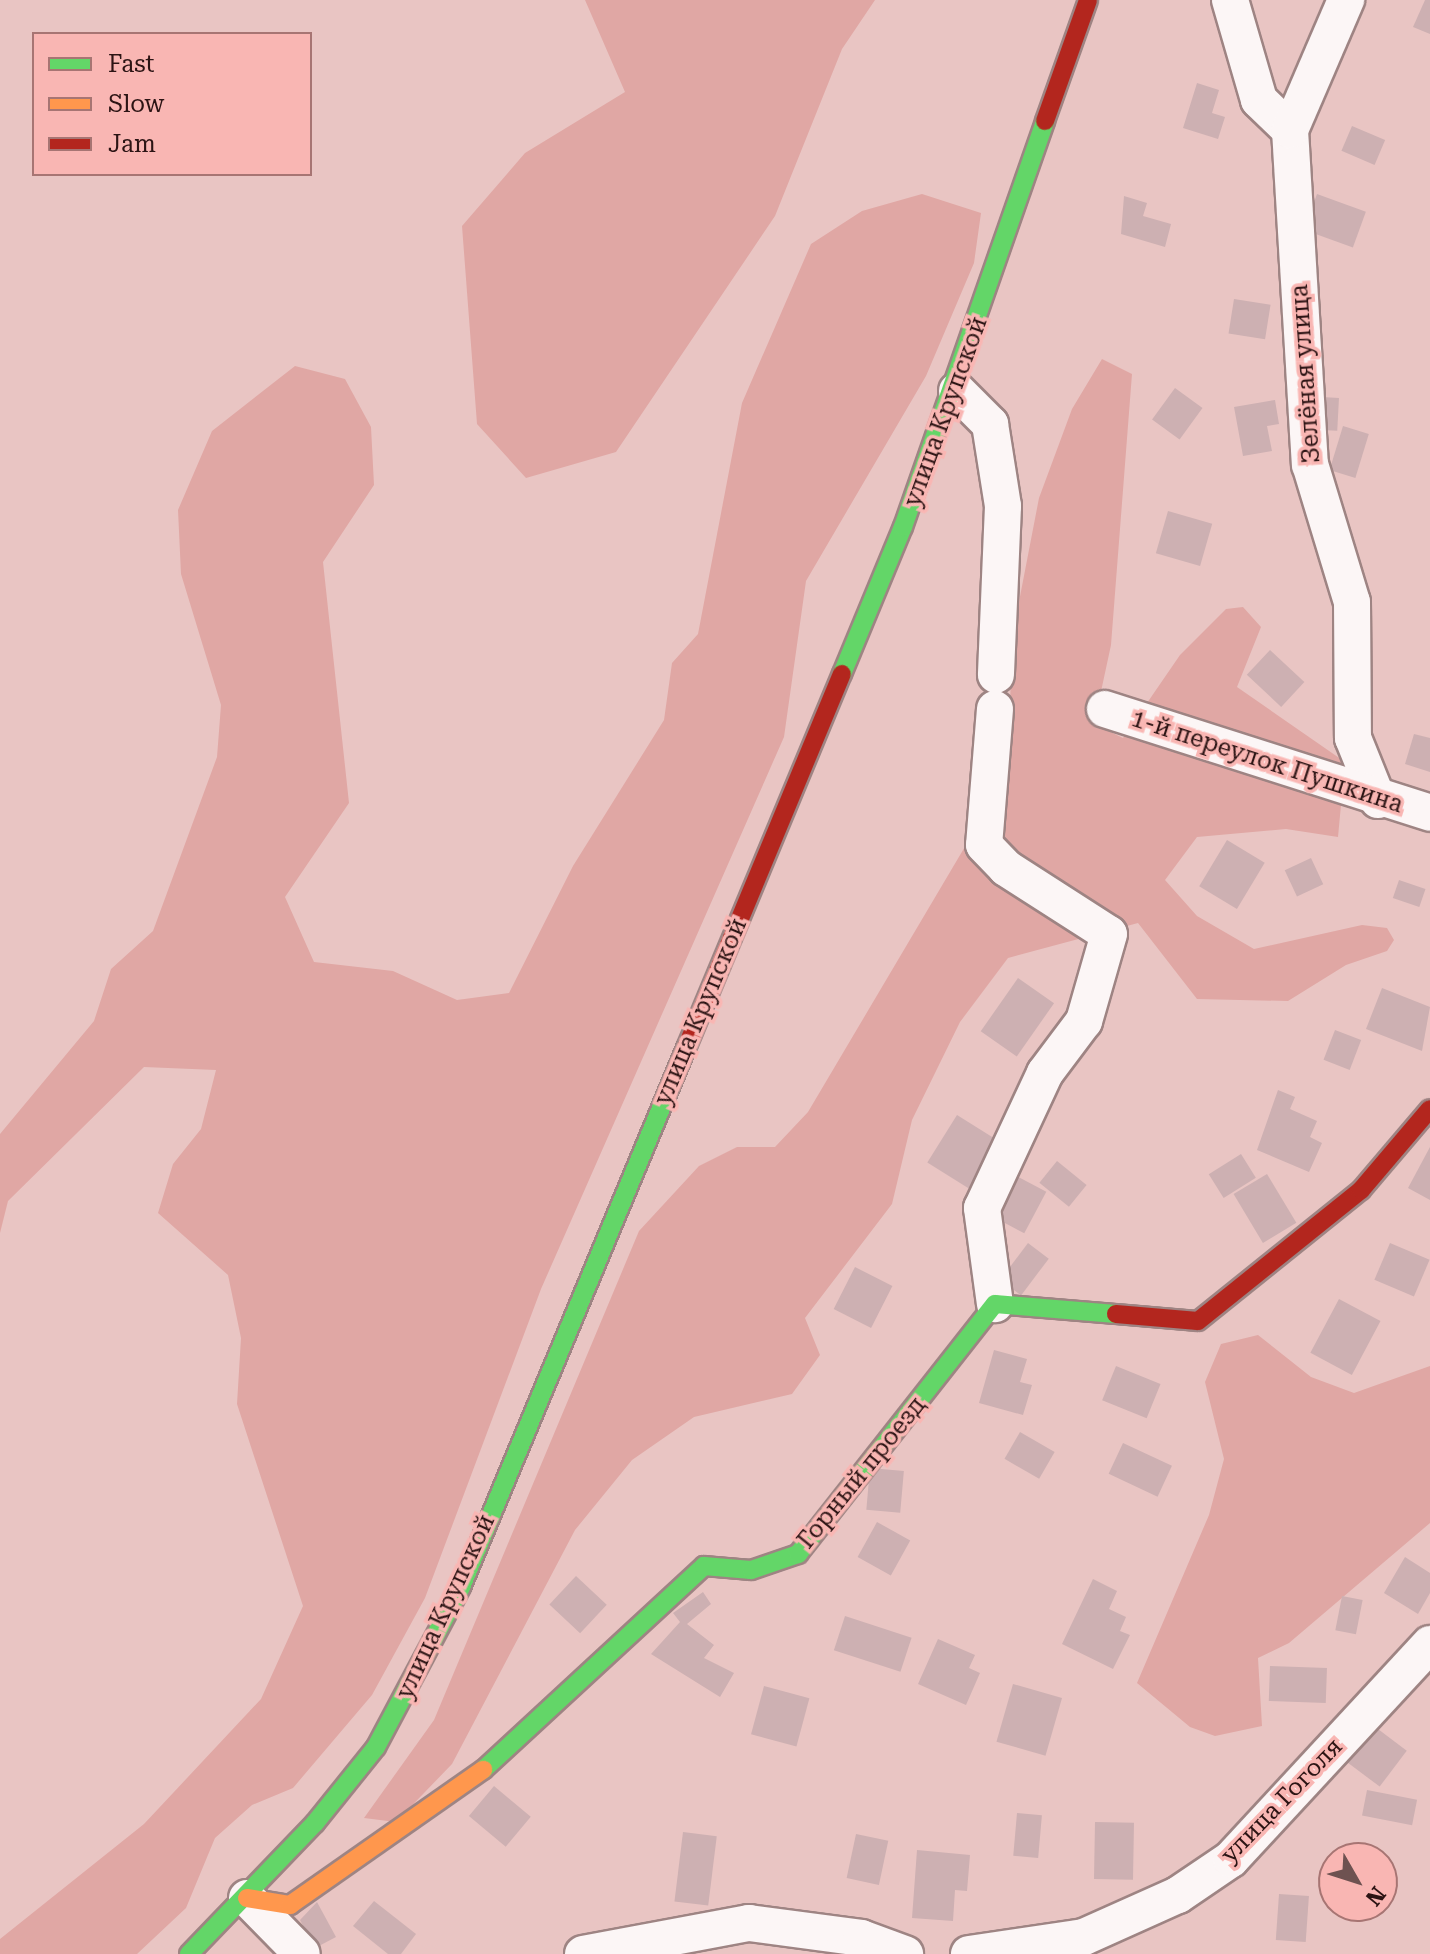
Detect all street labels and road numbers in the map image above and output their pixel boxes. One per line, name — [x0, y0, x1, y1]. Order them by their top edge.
street label: Зелёная улица — [1285, 284, 1327, 464]
street label: улица Крупской — [898, 313, 994, 511]
street label: 1-й переулок Пушкина — [1128, 704, 1406, 820]
street label: улица Крупской — [649, 914, 753, 1110]
street label: Горный проезд — [792, 1391, 932, 1555]
street label: улица Крупской — [391, 1510, 501, 1704]
street label: улица Гоголя — [1215, 1733, 1349, 1869]

